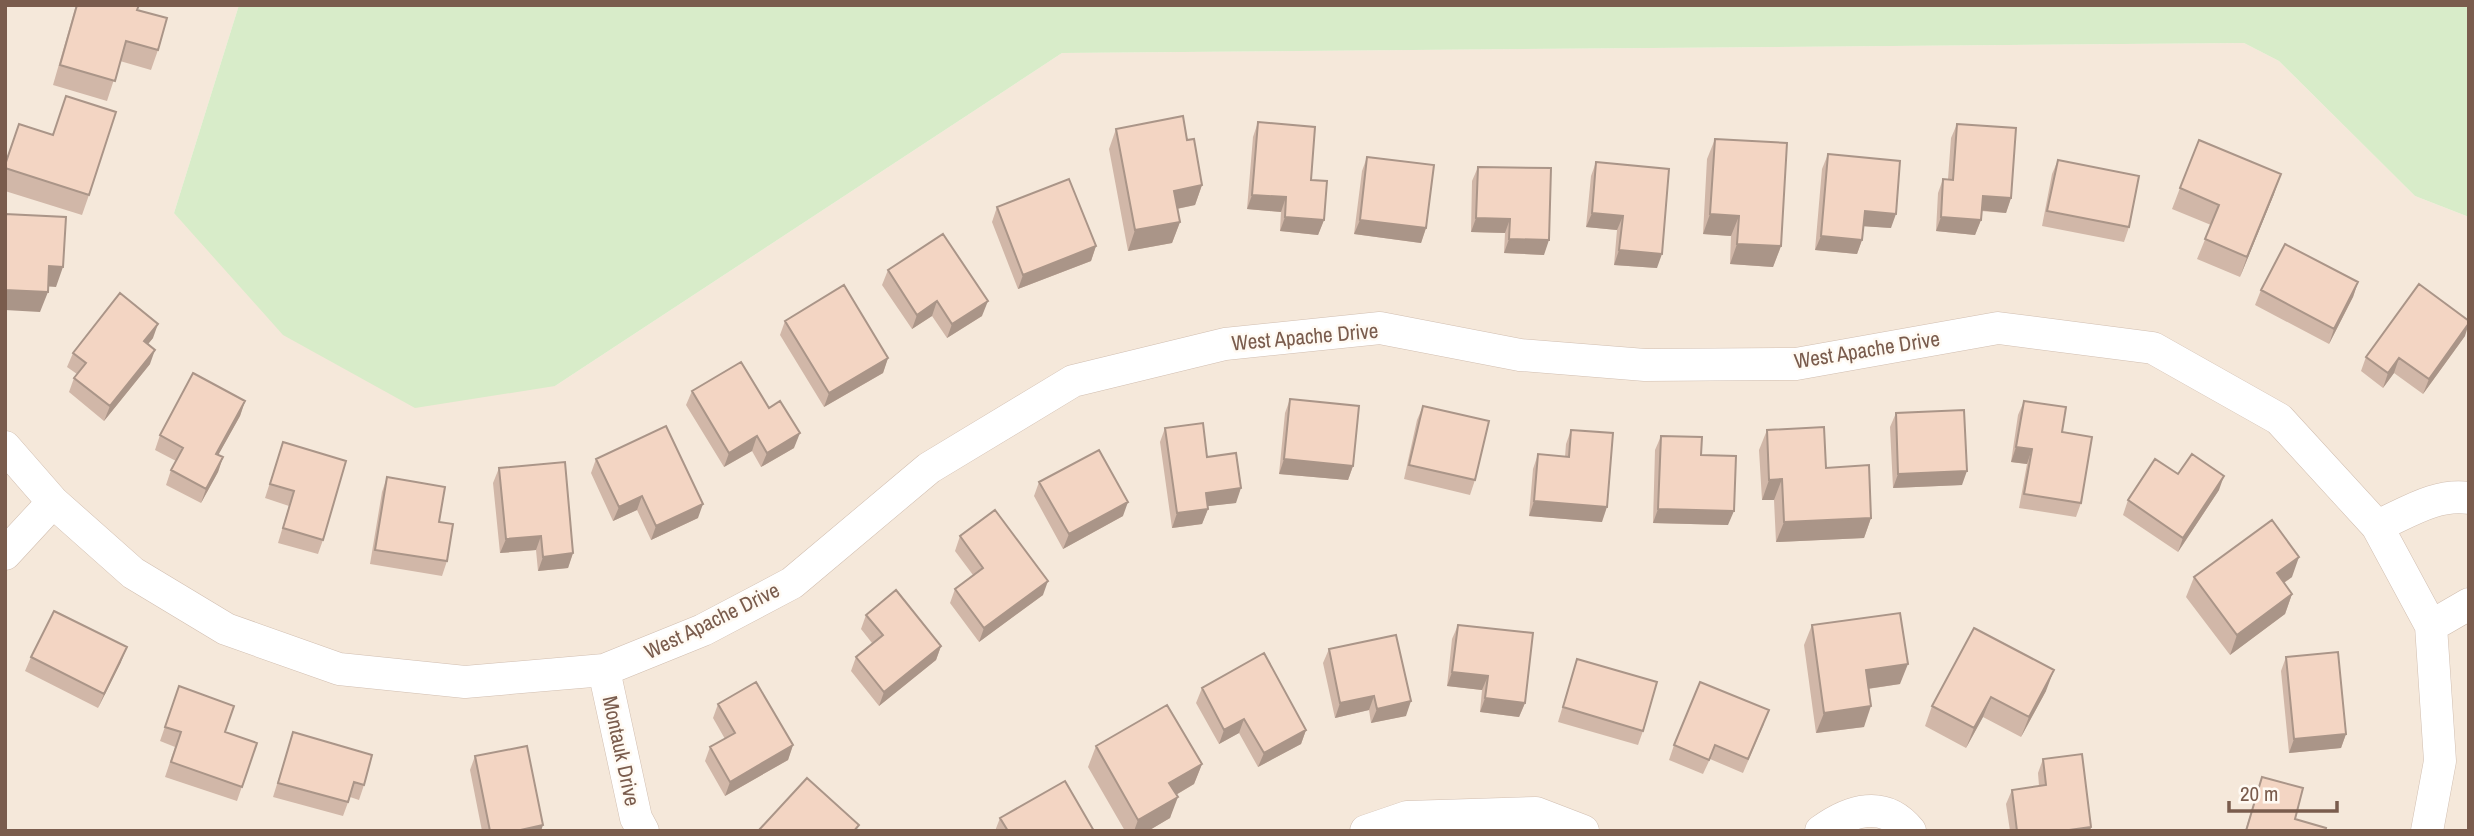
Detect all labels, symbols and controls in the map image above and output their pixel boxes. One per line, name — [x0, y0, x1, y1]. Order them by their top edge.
street label: West Apache Drive — [1230, 316, 1379, 357]
street label: West Apache Drive — [1792, 324, 1942, 375]
street label: West Apache Drive — [639, 575, 784, 666]
street label: Montauk Drive — [596, 693, 647, 809]
scale bar — [2229, 770, 2338, 814]
text: 20 m — [2240, 779, 2278, 808]

